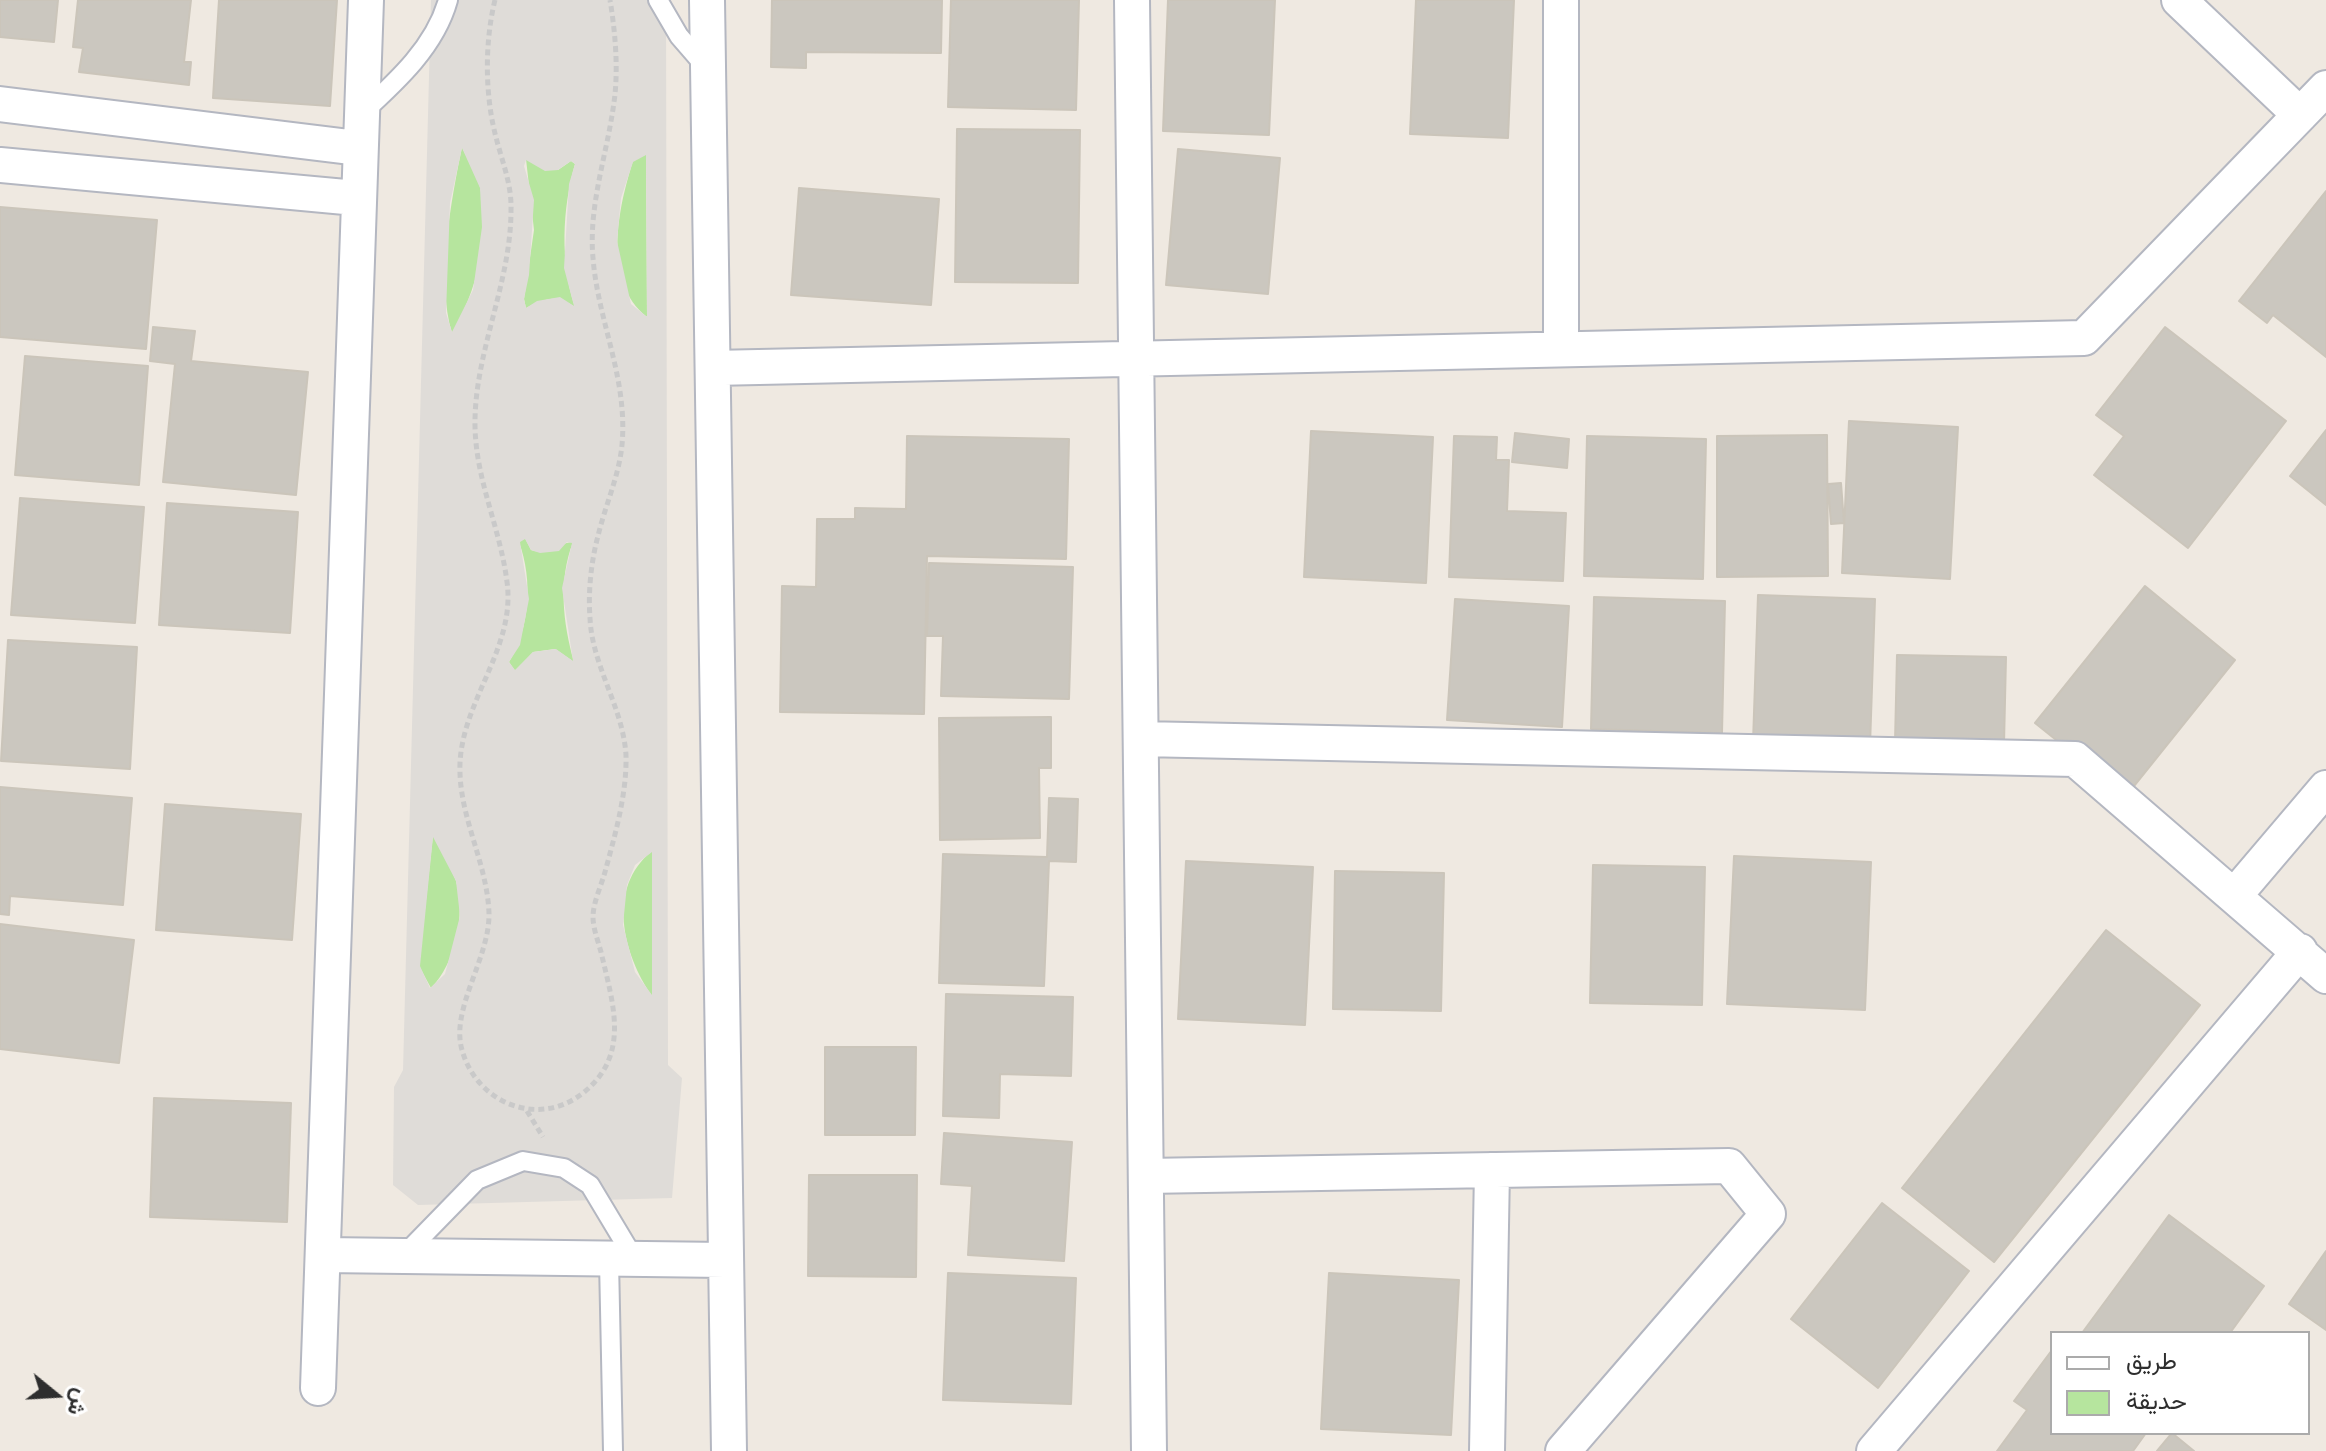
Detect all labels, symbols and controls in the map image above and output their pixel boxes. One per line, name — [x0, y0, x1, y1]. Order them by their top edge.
legend — [2050, 1331, 2310, 1435]
text: طريق — [2126, 1347, 2177, 1374]
north arrow — [16, 1355, 96, 1435]
text: ش — [63, 1386, 95, 1419]
text: حديقة — [2126, 1387, 2187, 1414]

